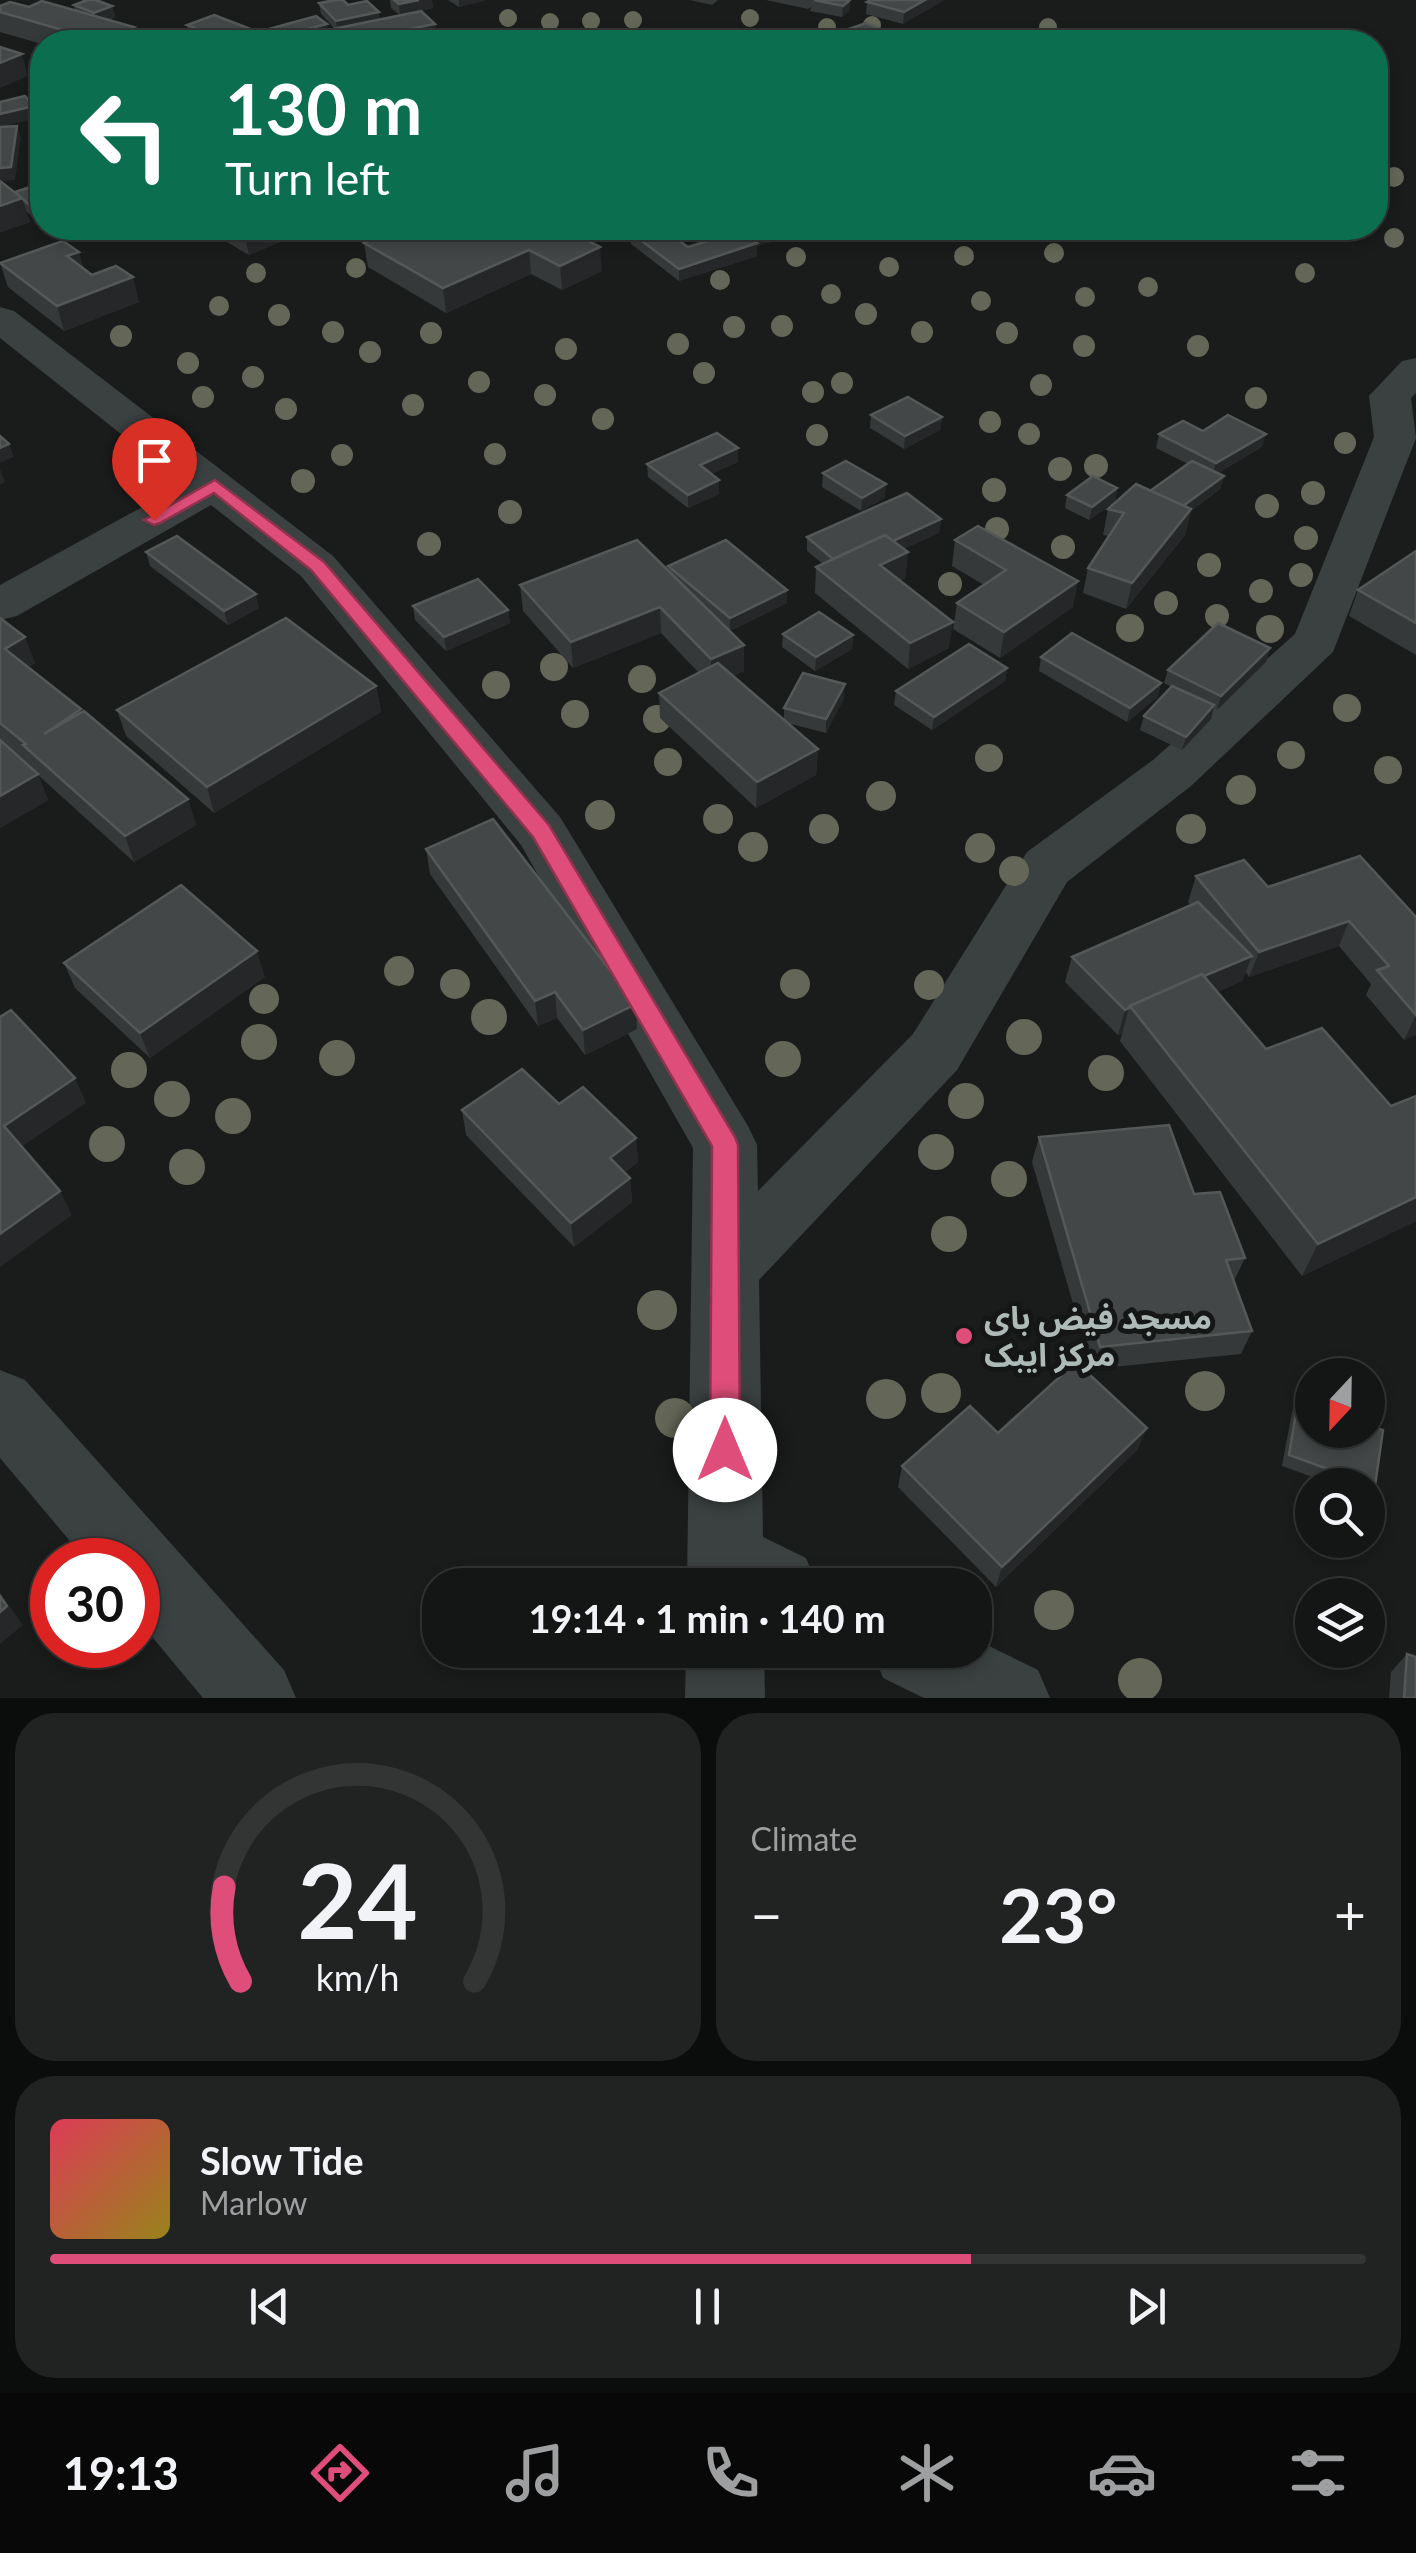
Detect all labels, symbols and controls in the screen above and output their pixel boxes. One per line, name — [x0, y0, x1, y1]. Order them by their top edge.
text: 130 m — [225, 66, 422, 150]
icon: left — [60, 70, 190, 200]
text: Turn left — [225, 151, 390, 205]
pin — [112, 418, 197, 521]
icon: arrive — [127, 433, 182, 488]
place label: مسجد فیض بای مرکز ایبک — [984, 1297, 1212, 1374]
marker: مسجد فیض بای مرکز ایبک — [953, 1325, 975, 1347]
north arrow — [1295, 1358, 1385, 1448]
map controls — [1295, 1358, 1385, 1668]
position arrow — [673, 1398, 777, 1502]
button: search — [1295, 1468, 1385, 1558]
speed limit sign: 30 — [30, 1538, 160, 1668]
button: layers — [1295, 1578, 1385, 1668]
text: 19:14 · 1 min · 140 m — [528, 1595, 886, 1641]
text: Climate — [751, 1819, 857, 1858]
text: 24 — [297, 1836, 418, 1961]
text: 23° — [999, 1869, 1117, 1959]
text: − — [751, 1881, 782, 1947]
text: + — [1334, 1881, 1366, 1947]
text: km/h — [316, 1956, 400, 1999]
text: Slow Tide — [200, 2137, 363, 2183]
text: Marlow — [200, 2183, 307, 2222]
icon: previous — [242, 2279, 297, 2334]
icon: pause — [680, 2279, 735, 2334]
icon: next — [1119, 2279, 1174, 2334]
icon: directions — [305, 2438, 375, 2508]
icon: music — [500, 2438, 570, 2508]
icon: phone — [696, 2438, 766, 2508]
icon: climate — [892, 2438, 962, 2508]
icon: car — [1087, 2438, 1157, 2508]
icon: filters — [1283, 2438, 1353, 2508]
text: 19:13 — [63, 2446, 179, 2500]

